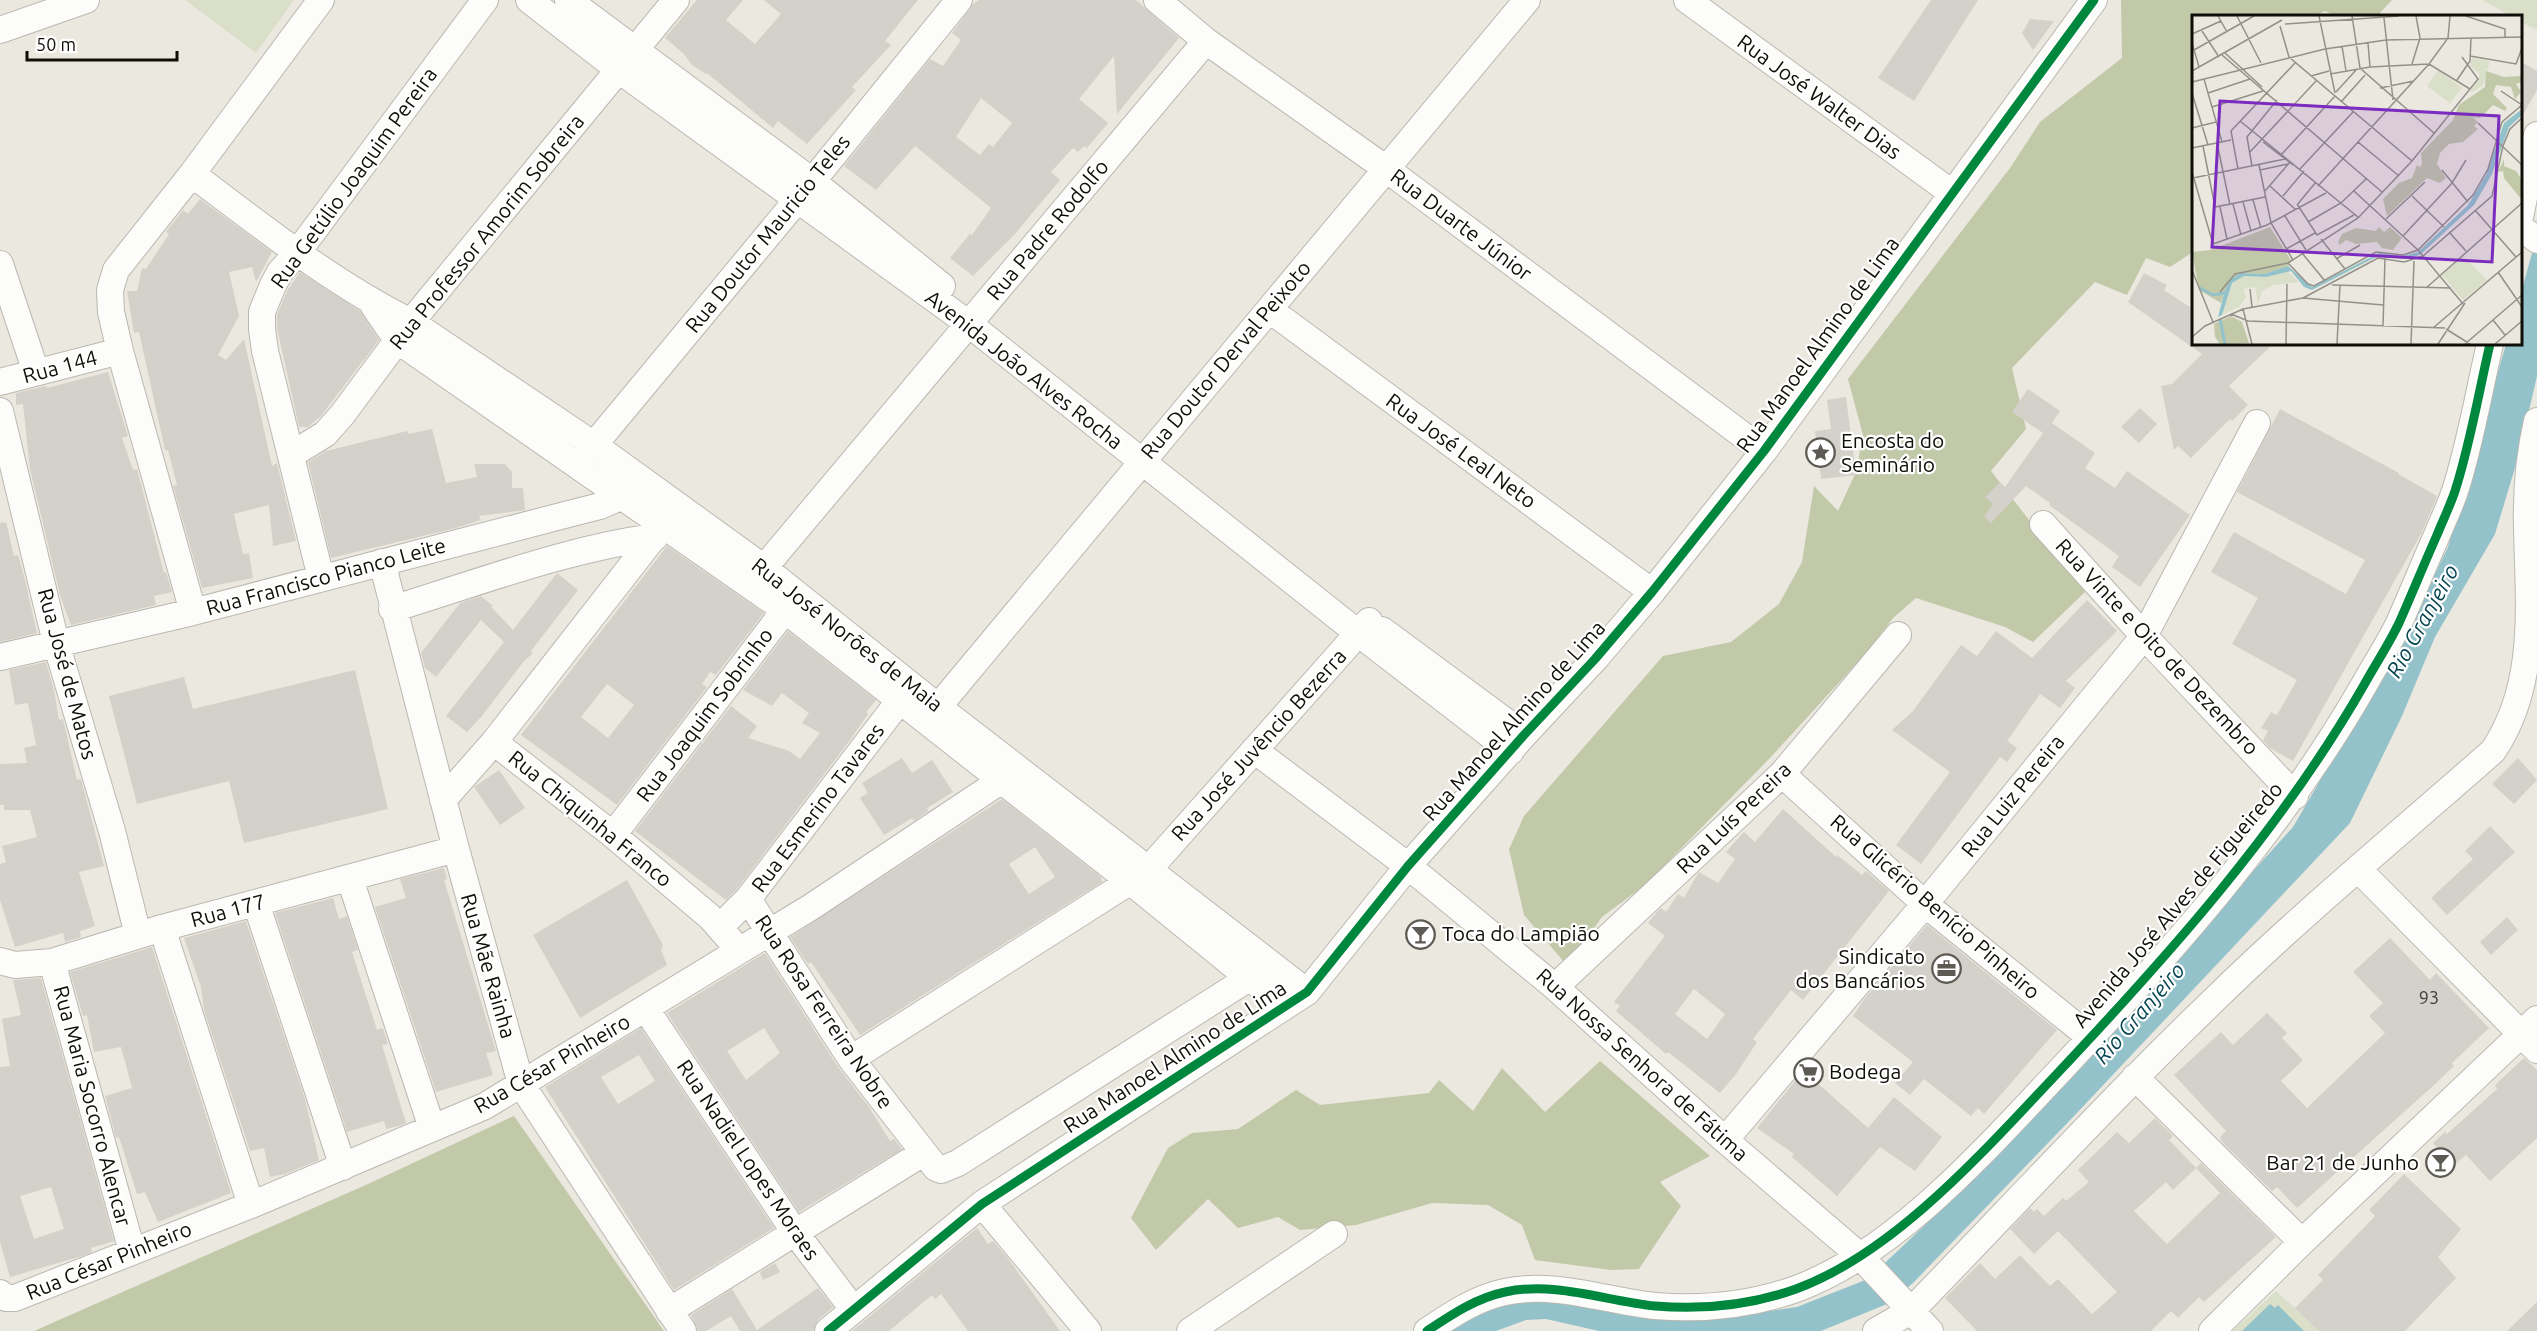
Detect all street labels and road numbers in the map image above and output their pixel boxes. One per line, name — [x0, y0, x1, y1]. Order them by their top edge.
street label: Rua José Walter Dias — [1733, 29, 1906, 164]
street label: Rua Getúlio Joaquim Pereira — [265, 62, 441, 292]
street label: Rua Professor Amorim Sobreira — [384, 109, 588, 354]
street label: Rua Doutor Mauricio Teles — [680, 130, 854, 337]
street label: Rua Padre Rodolfo — [981, 154, 1113, 305]
street label: Rua Duarte Júnior — [1386, 163, 1537, 285]
street label: Rua Manoel Almino de Lima — [1731, 232, 1904, 457]
street label: Rua Doutor Derval Peixoto — [1135, 255, 1315, 463]
street label: Avenida João Alves Rocha — [921, 285, 1128, 454]
street label: Rua 144 — [20, 345, 100, 387]
street label: Rua José Leal Neto — [1382, 388, 1541, 513]
street label: Rua Francisco Pianco Leite — [203, 532, 448, 620]
street label: Rua Vinte e Oito de Dezembro — [2051, 533, 2264, 759]
street label: Rua José Norões de Maia — [747, 552, 948, 716]
street label: Rua José de Matos — [34, 586, 102, 762]
street label: Rua Manoel Almino de Lima — [1417, 615, 1609, 825]
street label: Rua Joaquim Sobrinho — [631, 623, 777, 806]
street label: Rua José Juvêncio Bezerra — [1166, 644, 1351, 845]
street label: Rua Esmerino Tavares — [746, 718, 888, 896]
street label: Rua Luiz Pereira — [1956, 730, 2069, 861]
street label: Rua Chiquinha Franco — [504, 745, 677, 891]
street label: Rua Luís Pereira — [1671, 757, 1795, 878]
street label: Avenida José Alves de Figueiredo — [2067, 777, 2287, 1032]
street label: Rua Glicério Benício Pinheiro — [1826, 809, 2045, 1004]
street label: Rua 177 — [188, 889, 268, 931]
street label: Rua Mãe Rainha — [457, 890, 521, 1041]
street label: Rua Rosa Ferreira Nobre — [751, 910, 899, 1113]
street label: Rua Nossa Senhora de Fátima — [1532, 963, 1753, 1166]
street label: Rua Manoel Almino de Lima — [1059, 975, 1290, 1137]
street label: Rua Maria Socorro Alencar — [49, 983, 137, 1229]
street label: Rua César Pinheiro — [469, 1009, 634, 1118]
street label: Rua Nadiel Lopes Moraes — [673, 1055, 825, 1264]
street label: Rua César Pinheiro — [22, 1216, 195, 1304]

